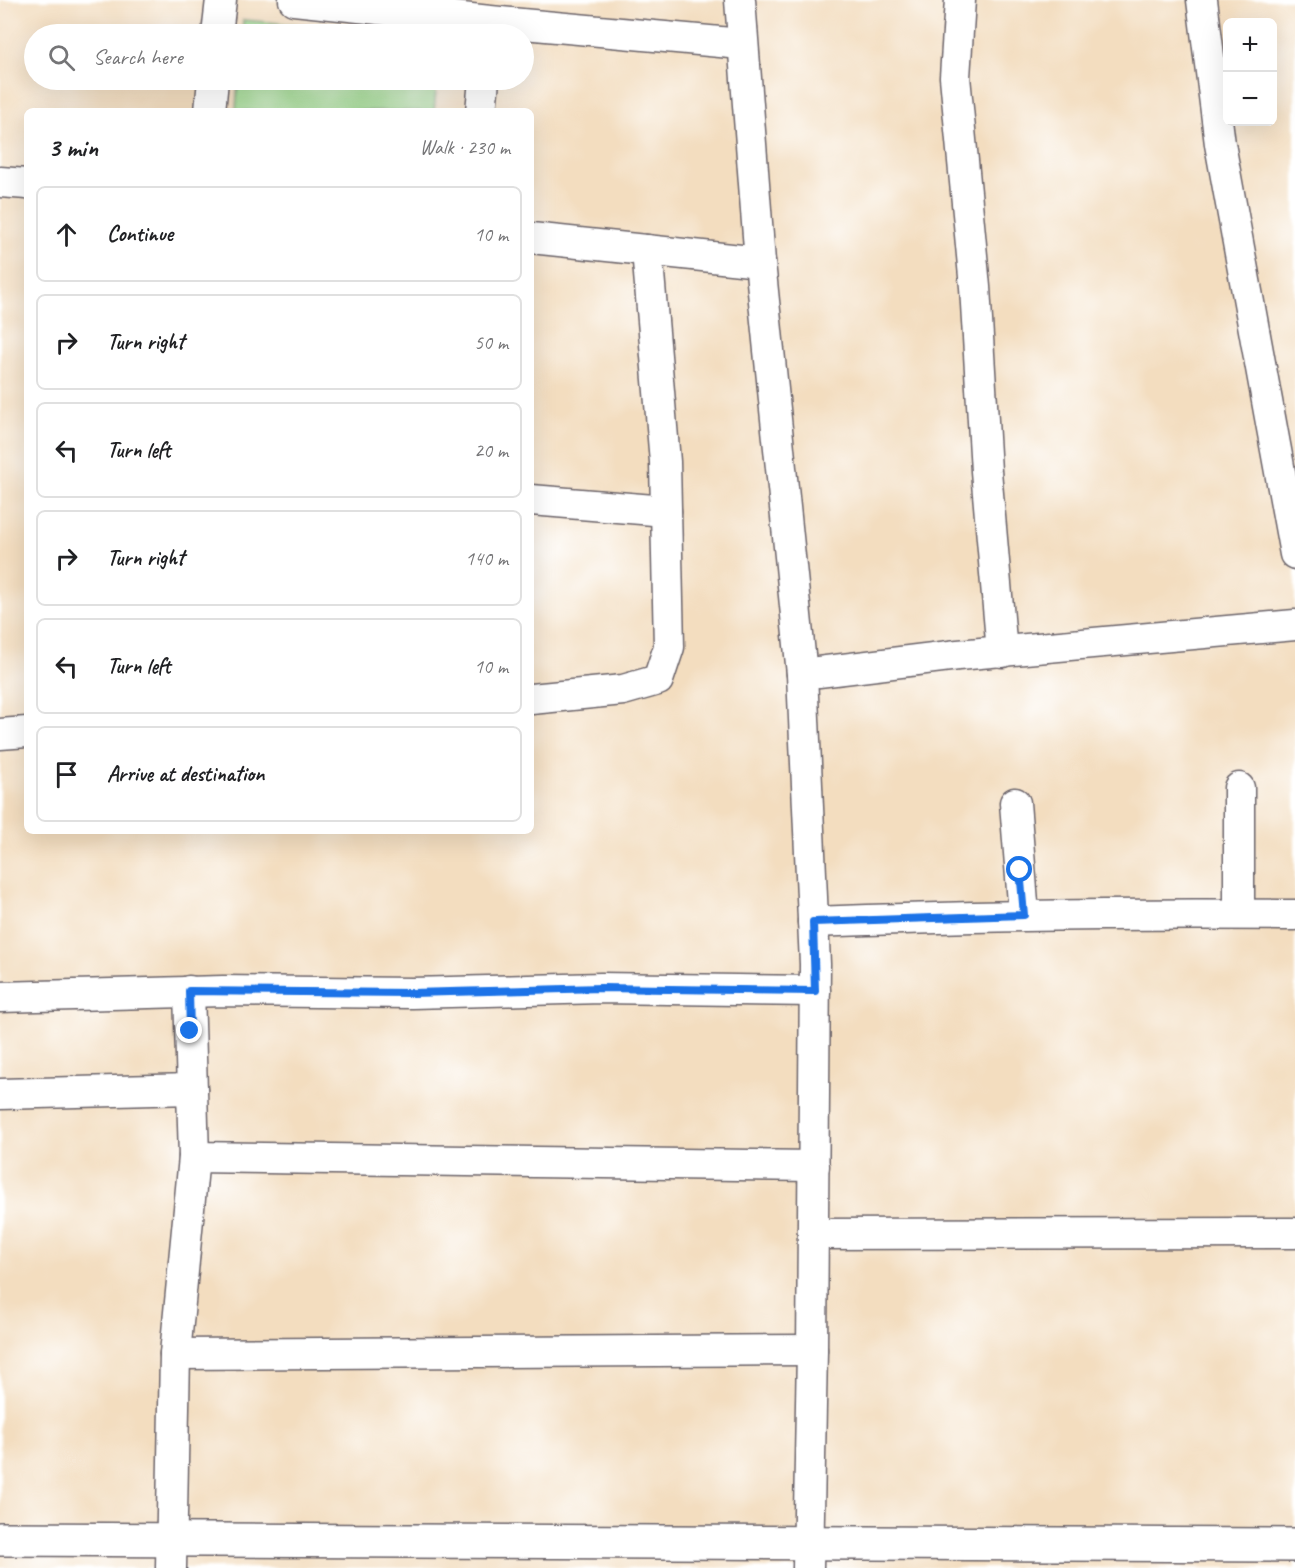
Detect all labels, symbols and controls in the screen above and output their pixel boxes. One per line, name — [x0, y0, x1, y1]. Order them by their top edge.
map controls — [1223, 18, 1277, 126]
button: + — [1223, 18, 1277, 72]
search box — [24, 24, 534, 90]
icon: search — [45, 41, 78, 74]
text: Search here — [93, 43, 183, 71]
button: − — [1223, 72, 1277, 126]
text: 3 min — [48, 131, 98, 164]
text: Walk · 230 m — [420, 135, 510, 160]
icon: ahead — [50, 218, 83, 251]
text: Continue — [107, 220, 173, 248]
text: 10 m — [474, 222, 508, 247]
icon: right — [50, 326, 83, 359]
text: Turn right — [107, 328, 184, 356]
text: 50 m — [474, 330, 508, 355]
icon: left — [50, 434, 83, 467]
text: Turn left — [107, 436, 171, 464]
text: 20 m — [474, 438, 508, 463]
icon: right — [50, 542, 83, 575]
text: Turn right — [107, 544, 184, 572]
text: 140 m — [465, 546, 508, 571]
icon: left — [50, 650, 83, 683]
text: Turn left — [107, 652, 171, 680]
text: 10 m — [474, 654, 508, 679]
icon: arrive — [50, 758, 83, 791]
text: Arrive at destination — [107, 760, 264, 788]
route start — [1006, 856, 1032, 882]
route end — [176, 1017, 202, 1043]

